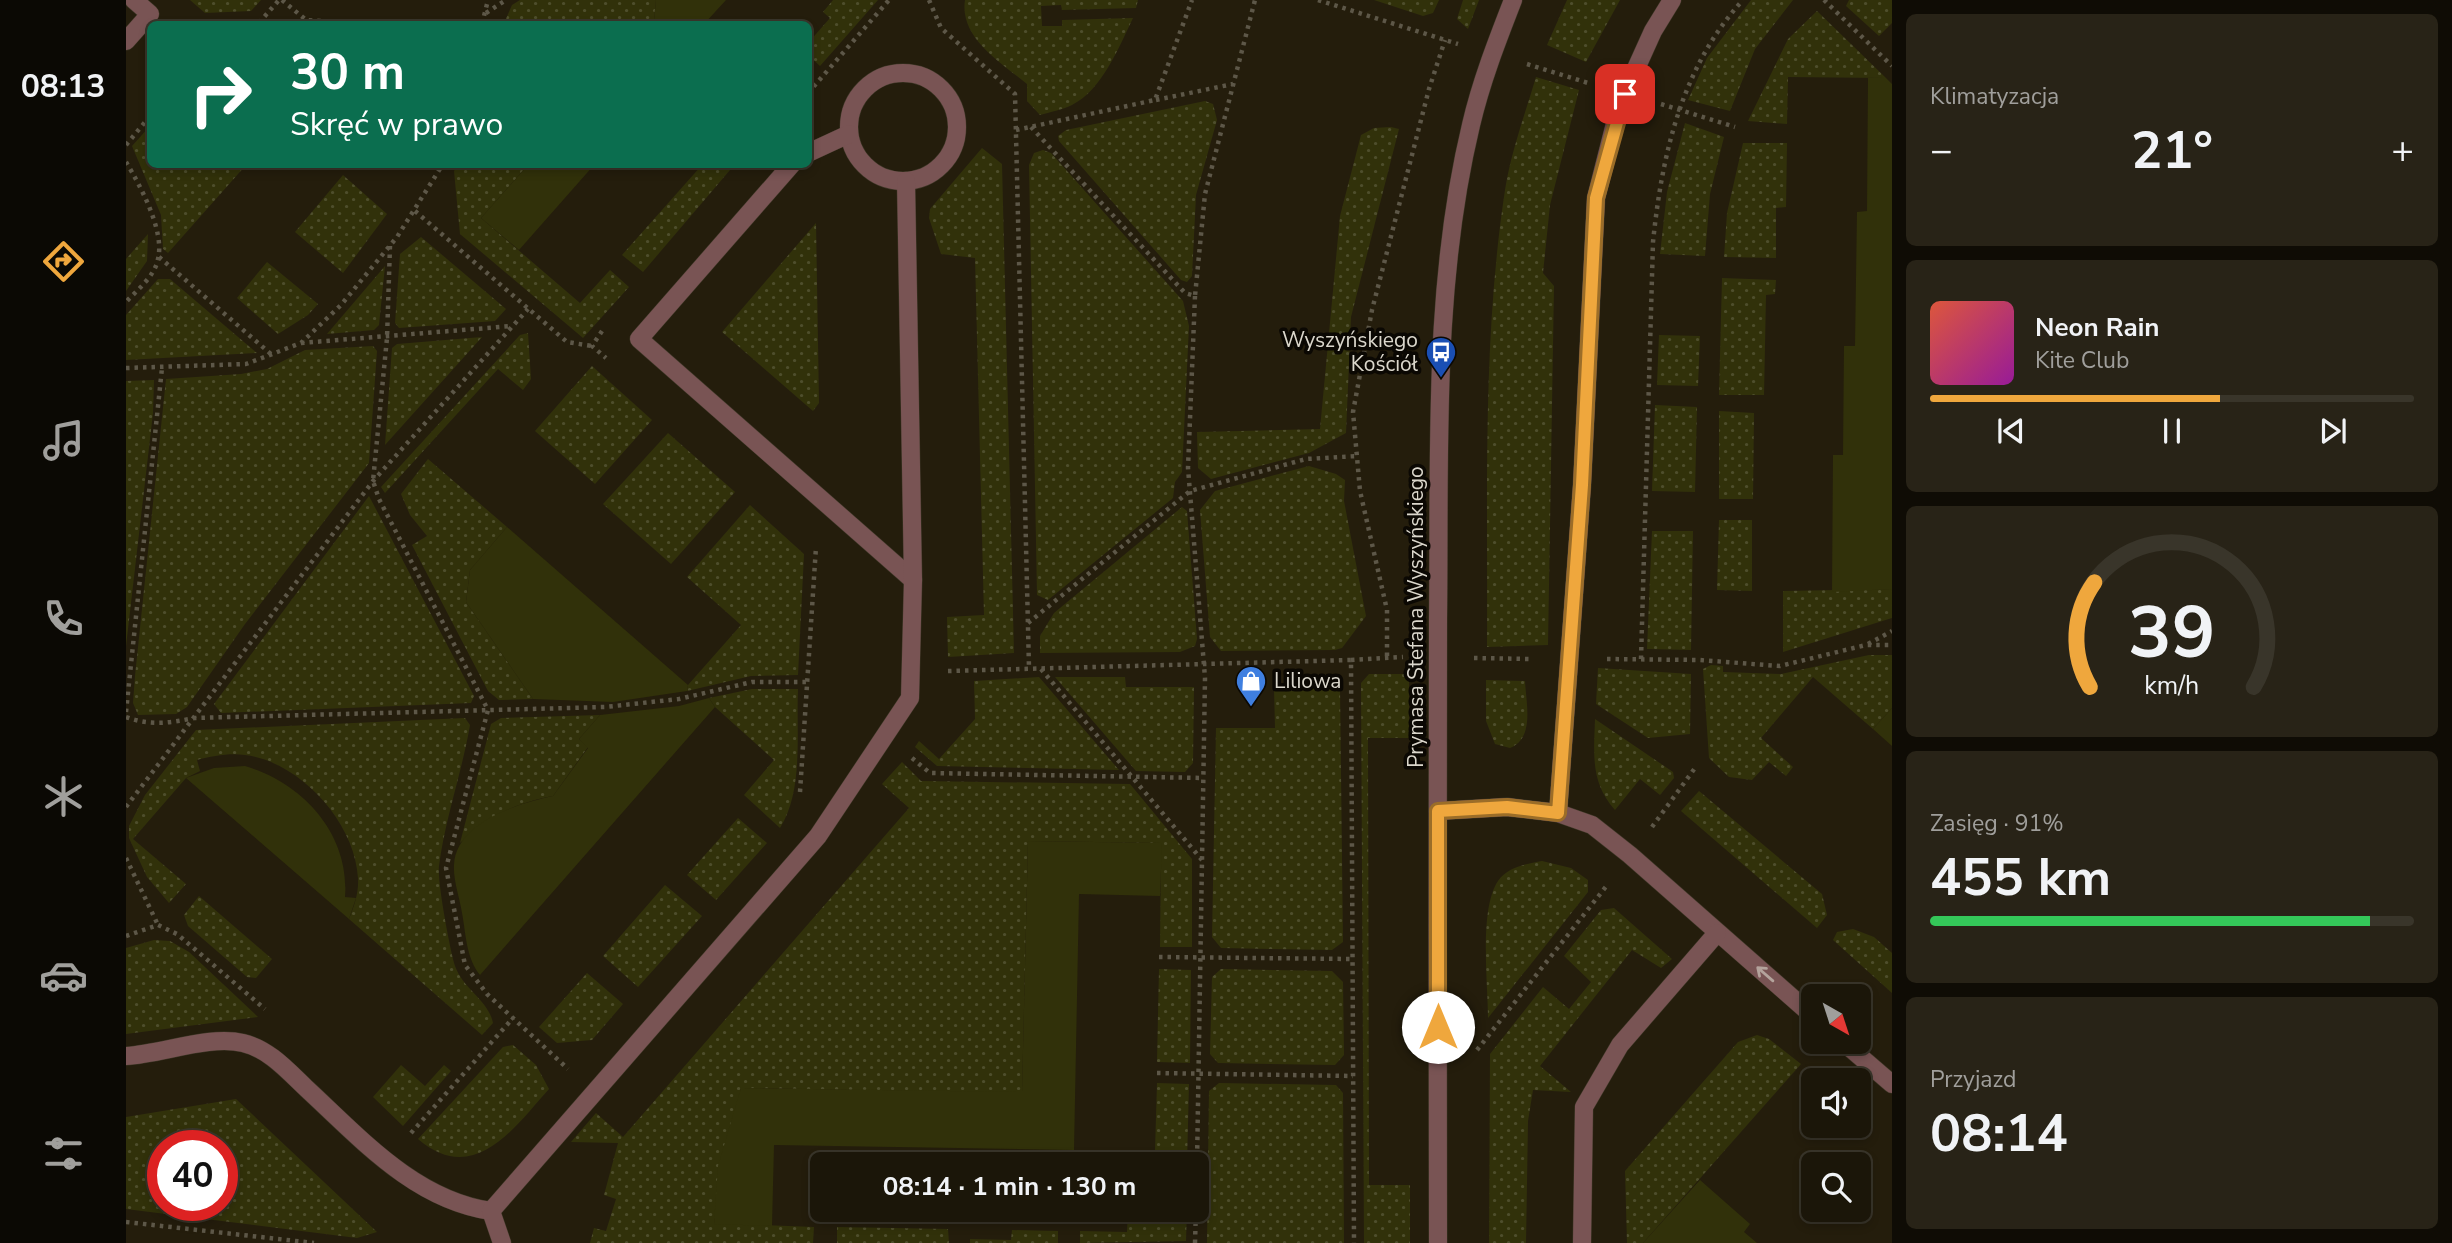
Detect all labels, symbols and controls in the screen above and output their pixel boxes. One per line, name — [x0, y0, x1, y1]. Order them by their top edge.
text: 30 m — [290, 39, 405, 106]
icon: right — [175, 49, 266, 140]
pin — [1595, 64, 1655, 124]
text: 08:13 — [21, 65, 105, 108]
icon: arrive — [1606, 75, 1644, 113]
text: Klimatyzacja — [1930, 81, 2059, 112]
text: Skręć w prawo — [290, 103, 503, 146]
text: 21° — [2131, 115, 2213, 186]
text: − — [1930, 125, 1953, 176]
text: + — [2391, 125, 2414, 176]
icon: directions — [39, 237, 88, 286]
text: Neon Rain — [2035, 310, 2160, 345]
place label: Wyszyńskiego Kościół — [1282, 326, 1419, 378]
bus stop icon: Wyszyńskiego Kościół — [1424, 335, 1458, 379]
text: Kite Club — [2035, 345, 2129, 376]
icon: previous — [1992, 412, 2030, 450]
icon: pause — [2153, 412, 2191, 450]
icon: next — [2314, 412, 2352, 450]
icon: music — [39, 416, 88, 465]
street label: Prymasa Stefana Wyszyńskiego — [1402, 466, 1430, 768]
text: 39 — [2128, 584, 2216, 684]
icon: phone — [39, 594, 88, 643]
shop icon: Liliowa — [1234, 664, 1268, 708]
place label: Liliowa — [1274, 667, 1341, 695]
text: km/h — [2144, 669, 2200, 703]
icon: climate — [39, 772, 88, 821]
text: Zasięg · 91% — [1930, 808, 2064, 839]
text: 455 km — [1930, 842, 2111, 913]
icon: car — [39, 951, 88, 1000]
one-way arrow — [1756, 966, 1774, 982]
north arrow — [1801, 984, 1871, 1054]
map controls — [1801, 984, 1871, 1222]
position arrow — [1401, 990, 1475, 1064]
text: Przyjazd — [1930, 1064, 2016, 1095]
button: sound — [1801, 1068, 1871, 1138]
text: 08:14 — [1930, 1098, 2068, 1169]
icon: filters — [39, 1129, 88, 1178]
speed limit sign: 40 — [147, 1130, 238, 1221]
button: search — [1801, 1152, 1871, 1222]
text: 08:14 · 1 min · 130 m — [883, 1169, 1136, 1204]

